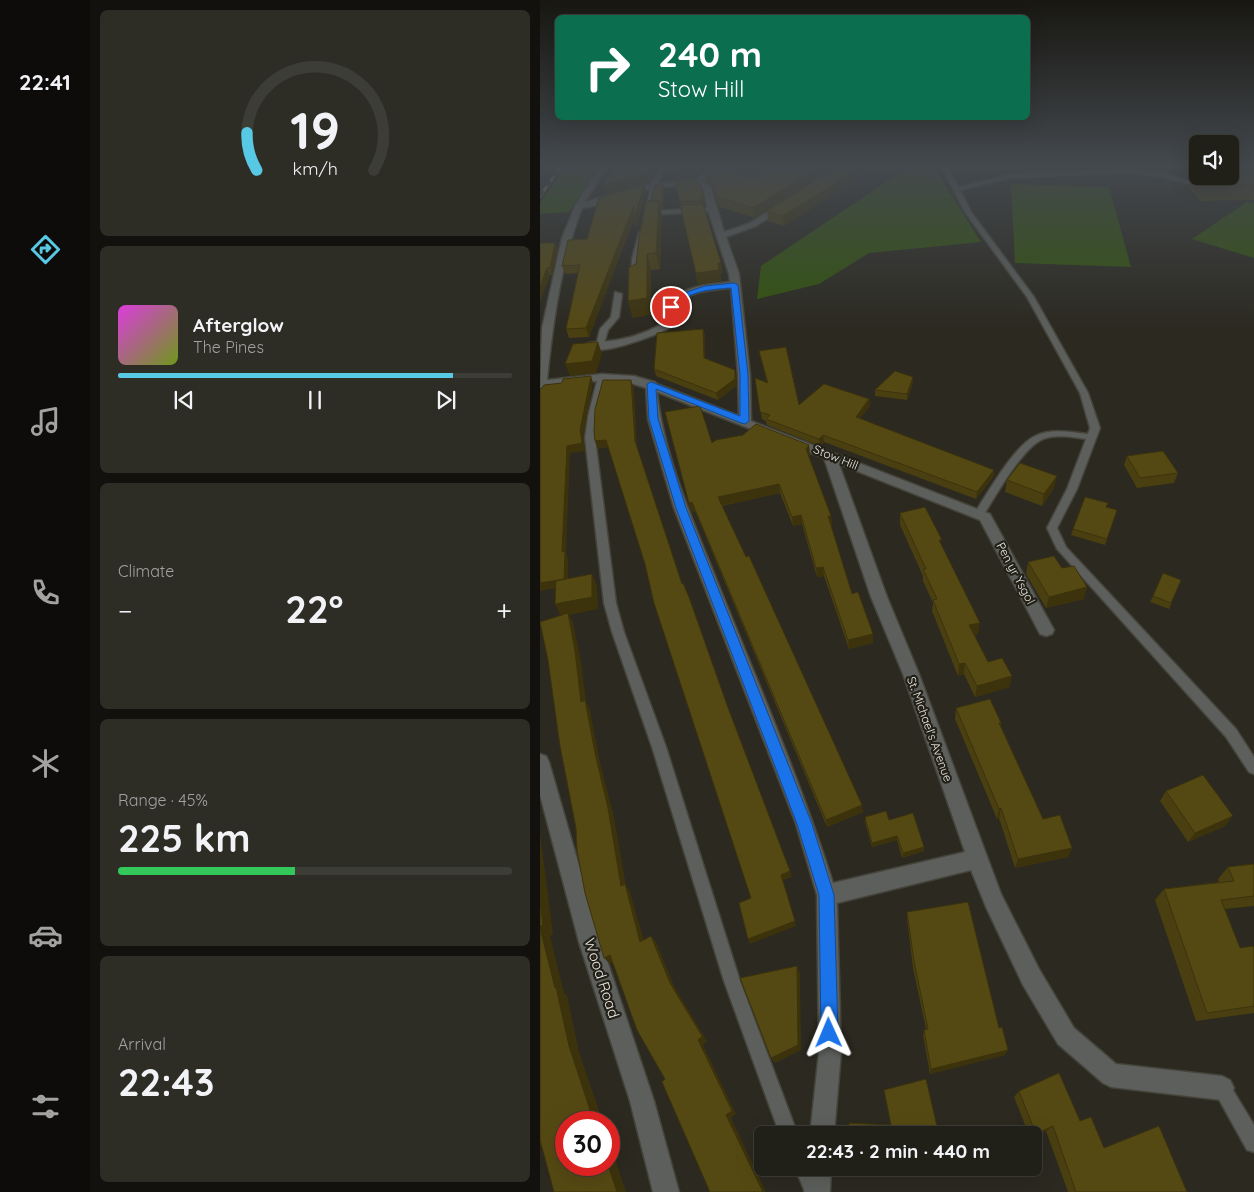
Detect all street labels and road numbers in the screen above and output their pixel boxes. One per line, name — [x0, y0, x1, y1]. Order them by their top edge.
street label: Stow Hill — [811, 441, 861, 473]
street label: Pen yr Ysgol — [993, 540, 1039, 606]
street label: St. Michael's Avenue — [904, 674, 956, 784]
street label: Wood Road — [580, 936, 624, 1020]

